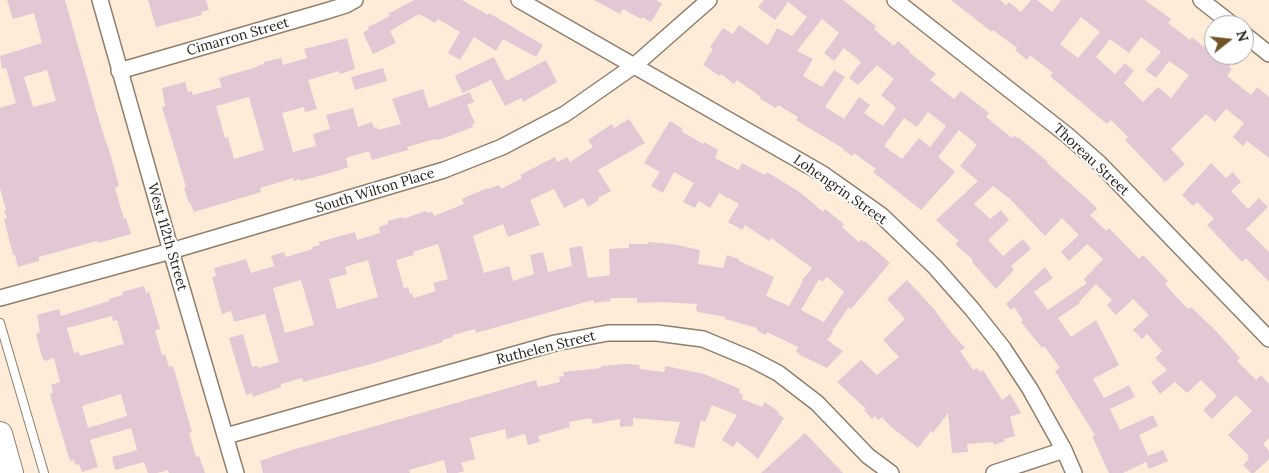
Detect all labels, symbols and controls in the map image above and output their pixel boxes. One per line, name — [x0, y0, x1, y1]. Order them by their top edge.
street label: Cimarron Street — [185, 14, 291, 60]
north arrow — [1204, 15, 1254, 65]
text: N — [1232, 28, 1253, 44]
street label: Thoreau Street — [1049, 120, 1133, 200]
street label: Lohengrin Street — [790, 151, 890, 229]
street label: South Wilton Place — [313, 165, 437, 217]
street label: West 112th Street — [144, 181, 190, 293]
street label: Ruthelen Street — [495, 328, 597, 368]

